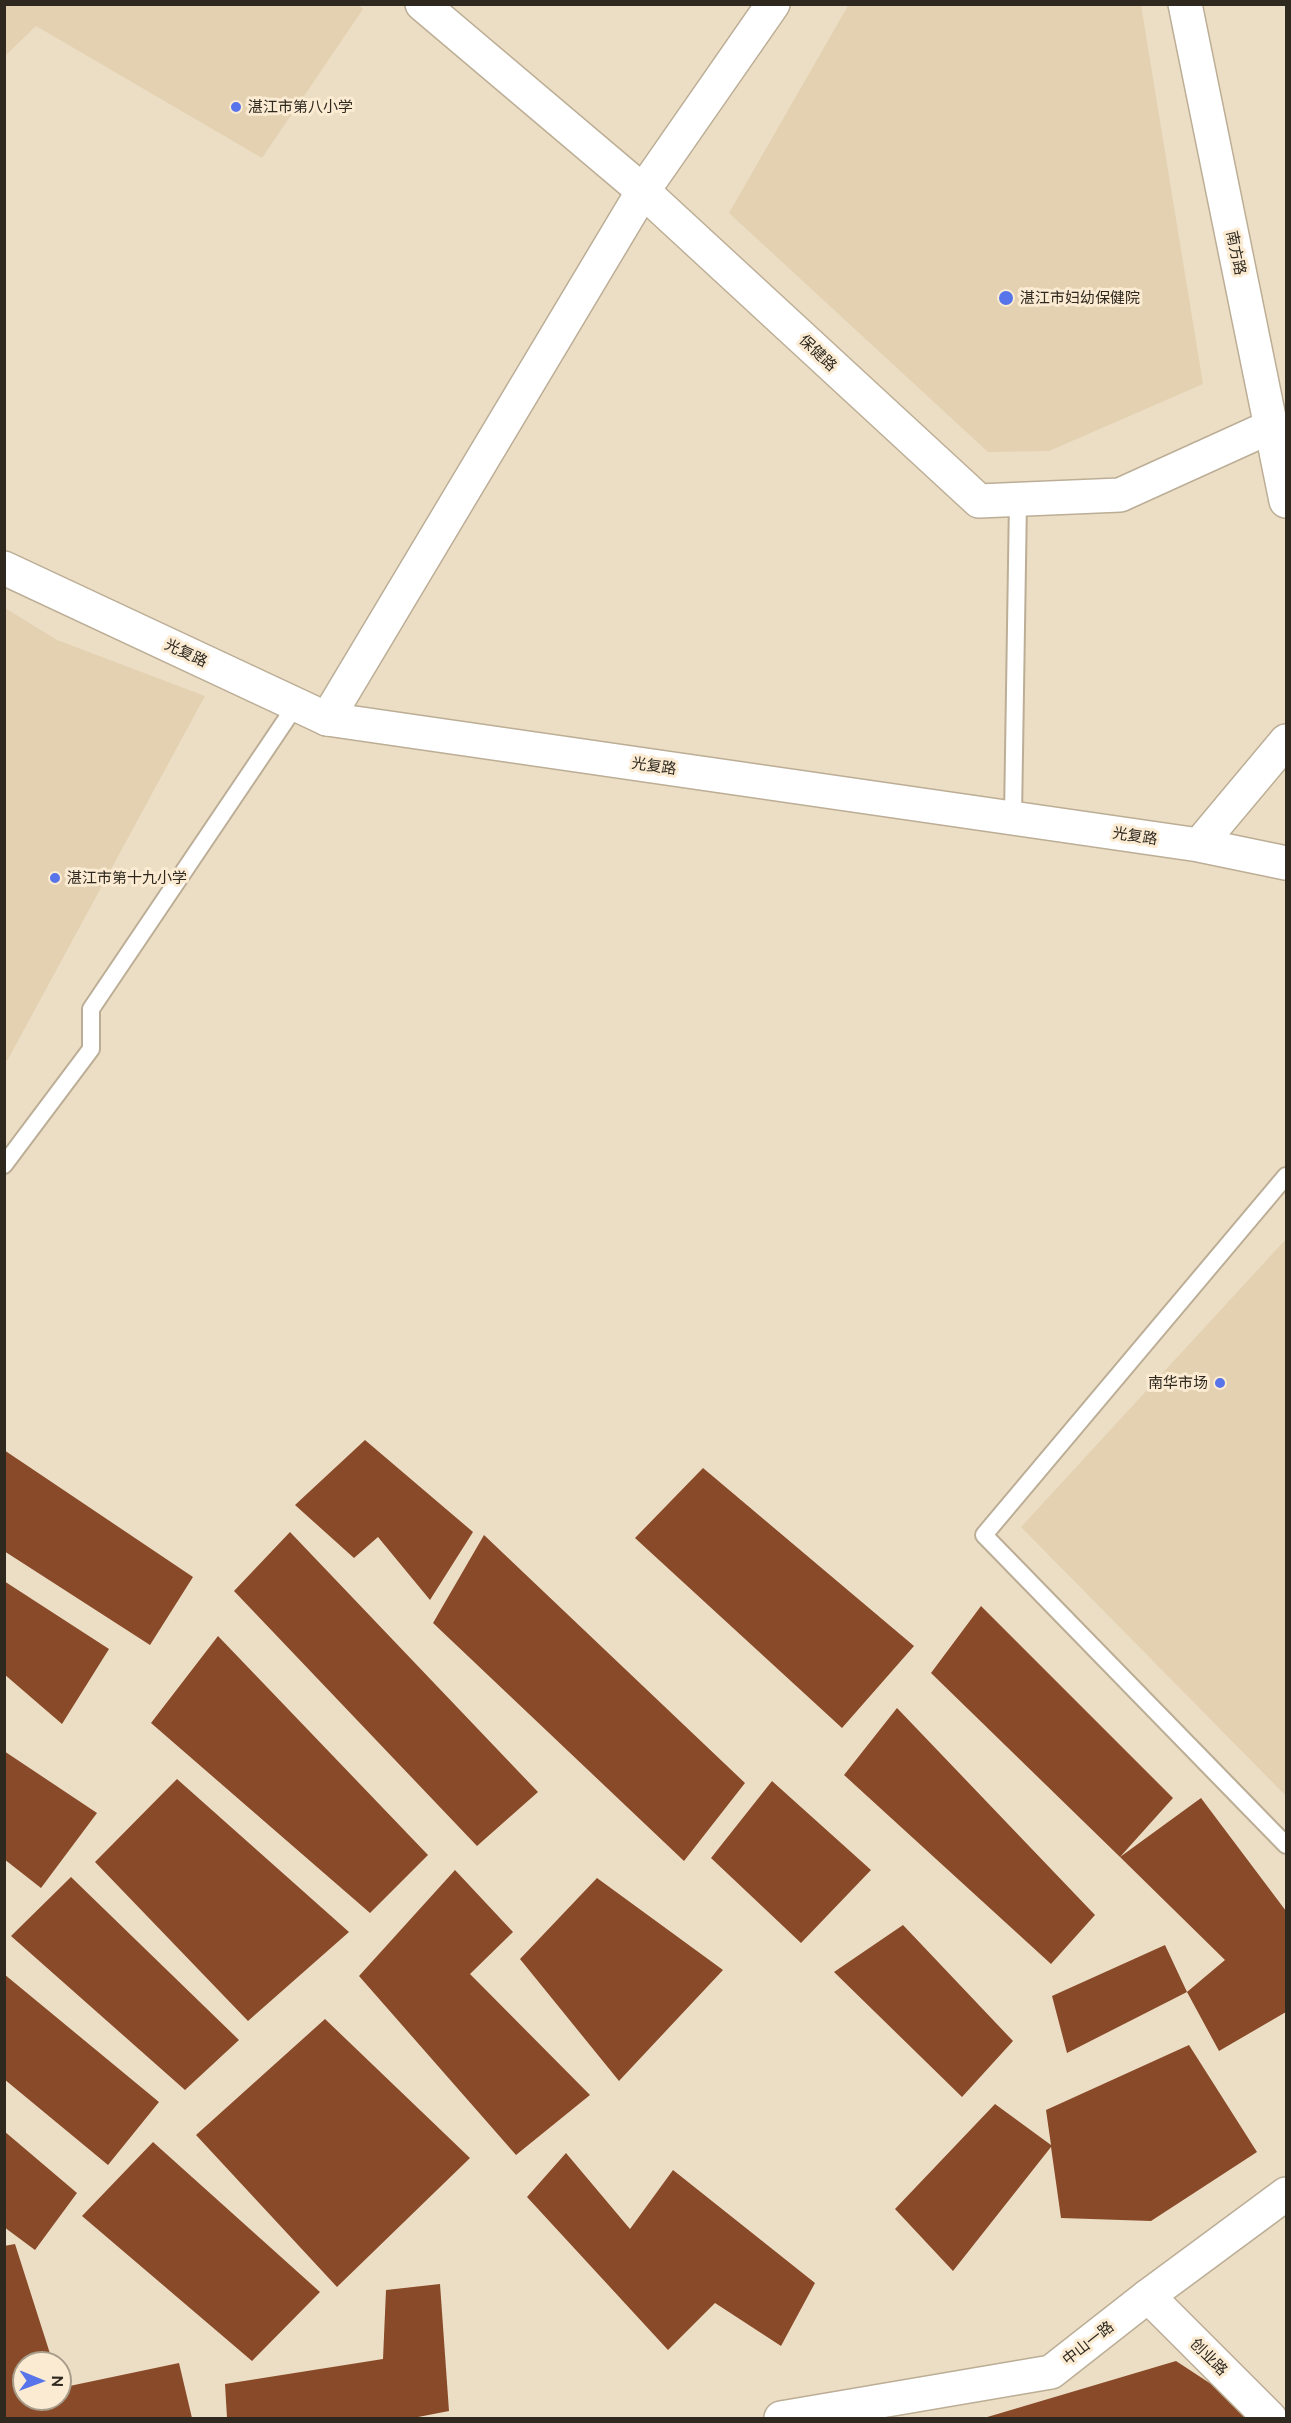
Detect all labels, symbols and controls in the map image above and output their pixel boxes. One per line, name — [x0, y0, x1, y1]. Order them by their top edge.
place label: 湛江市第八小学 — [248, 98, 353, 116]
marker: 湛江市第八小学 — [229, 100, 243, 114]
street label: 南方路 — [1223, 229, 1249, 277]
marker: 湛江市妇幼保健院 — [997, 289, 1015, 307]
place label: 湛江市妇幼保健院 — [1020, 289, 1140, 307]
street label: 保健路 — [795, 331, 841, 375]
street label: 光复路 — [162, 635, 210, 671]
street label: 光复路 — [630, 754, 678, 778]
street label: 光复路 — [1111, 824, 1159, 848]
place label: 湛江市第十九小学 — [67, 869, 187, 887]
marker: 湛江市第十九小学 — [48, 871, 62, 885]
place label: 南华市场 — [1148, 1374, 1208, 1392]
marker: 南华市场 — [1213, 1376, 1227, 1390]
street label: 中山一路 — [1059, 2317, 1117, 2369]
street label: 创业路 — [1187, 2335, 1231, 2379]
north arrow — [12, 2351, 72, 2411]
text: N — [49, 2375, 67, 2387]

